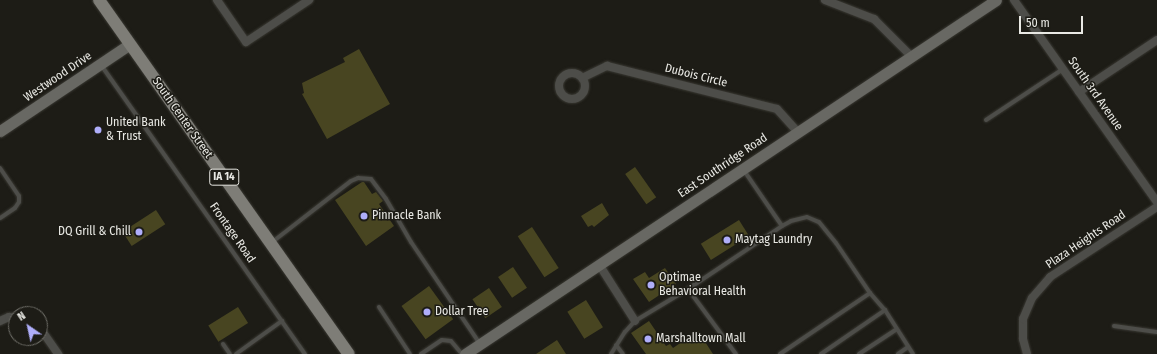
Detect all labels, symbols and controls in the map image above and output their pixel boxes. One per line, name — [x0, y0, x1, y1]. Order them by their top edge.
scale bar — [1021, 8, 1085, 34]
text: 50 m — [1026, 16, 1050, 30]
street label: Westwood Drive — [21, 49, 95, 105]
street label: South 3rd Avenue — [1064, 55, 1126, 133]
street label: Dubois Circle — [663, 61, 729, 91]
street label: South Center Street — [149, 75, 215, 161]
place label: United Bank & Trust — [106, 116, 166, 144]
marker: United Bank & Trust — [93, 125, 103, 135]
street label: East Southridge Road — [676, 131, 770, 201]
road number: IA 14 — [209, 168, 239, 186]
street label: Frontage Road — [206, 200, 258, 266]
street label: Plaza Heights Road — [1043, 208, 1129, 272]
place label: Pinnacle Bank — [372, 209, 441, 223]
marker: Pinnacle Bank — [359, 211, 369, 221]
place label: DQ Grill & Chill — [58, 225, 131, 239]
marker: DQ Grill & Chill — [134, 227, 144, 237]
place label: Maytag Laundry — [735, 233, 812, 247]
marker: Maytag Laundry — [722, 235, 732, 245]
place label: Optimae Behavioral Health — [659, 271, 746, 299]
marker: Optimae Behavioral Health — [646, 280, 656, 290]
place label: Dollar Tree — [435, 305, 488, 319]
north arrow — [8, 306, 48, 346]
marker: Dollar Tree — [422, 307, 432, 317]
text: N — [15, 309, 28, 324]
place label: Marshalltown Mall — [656, 332, 746, 346]
marker: Marshalltown Mall — [643, 334, 653, 344]

